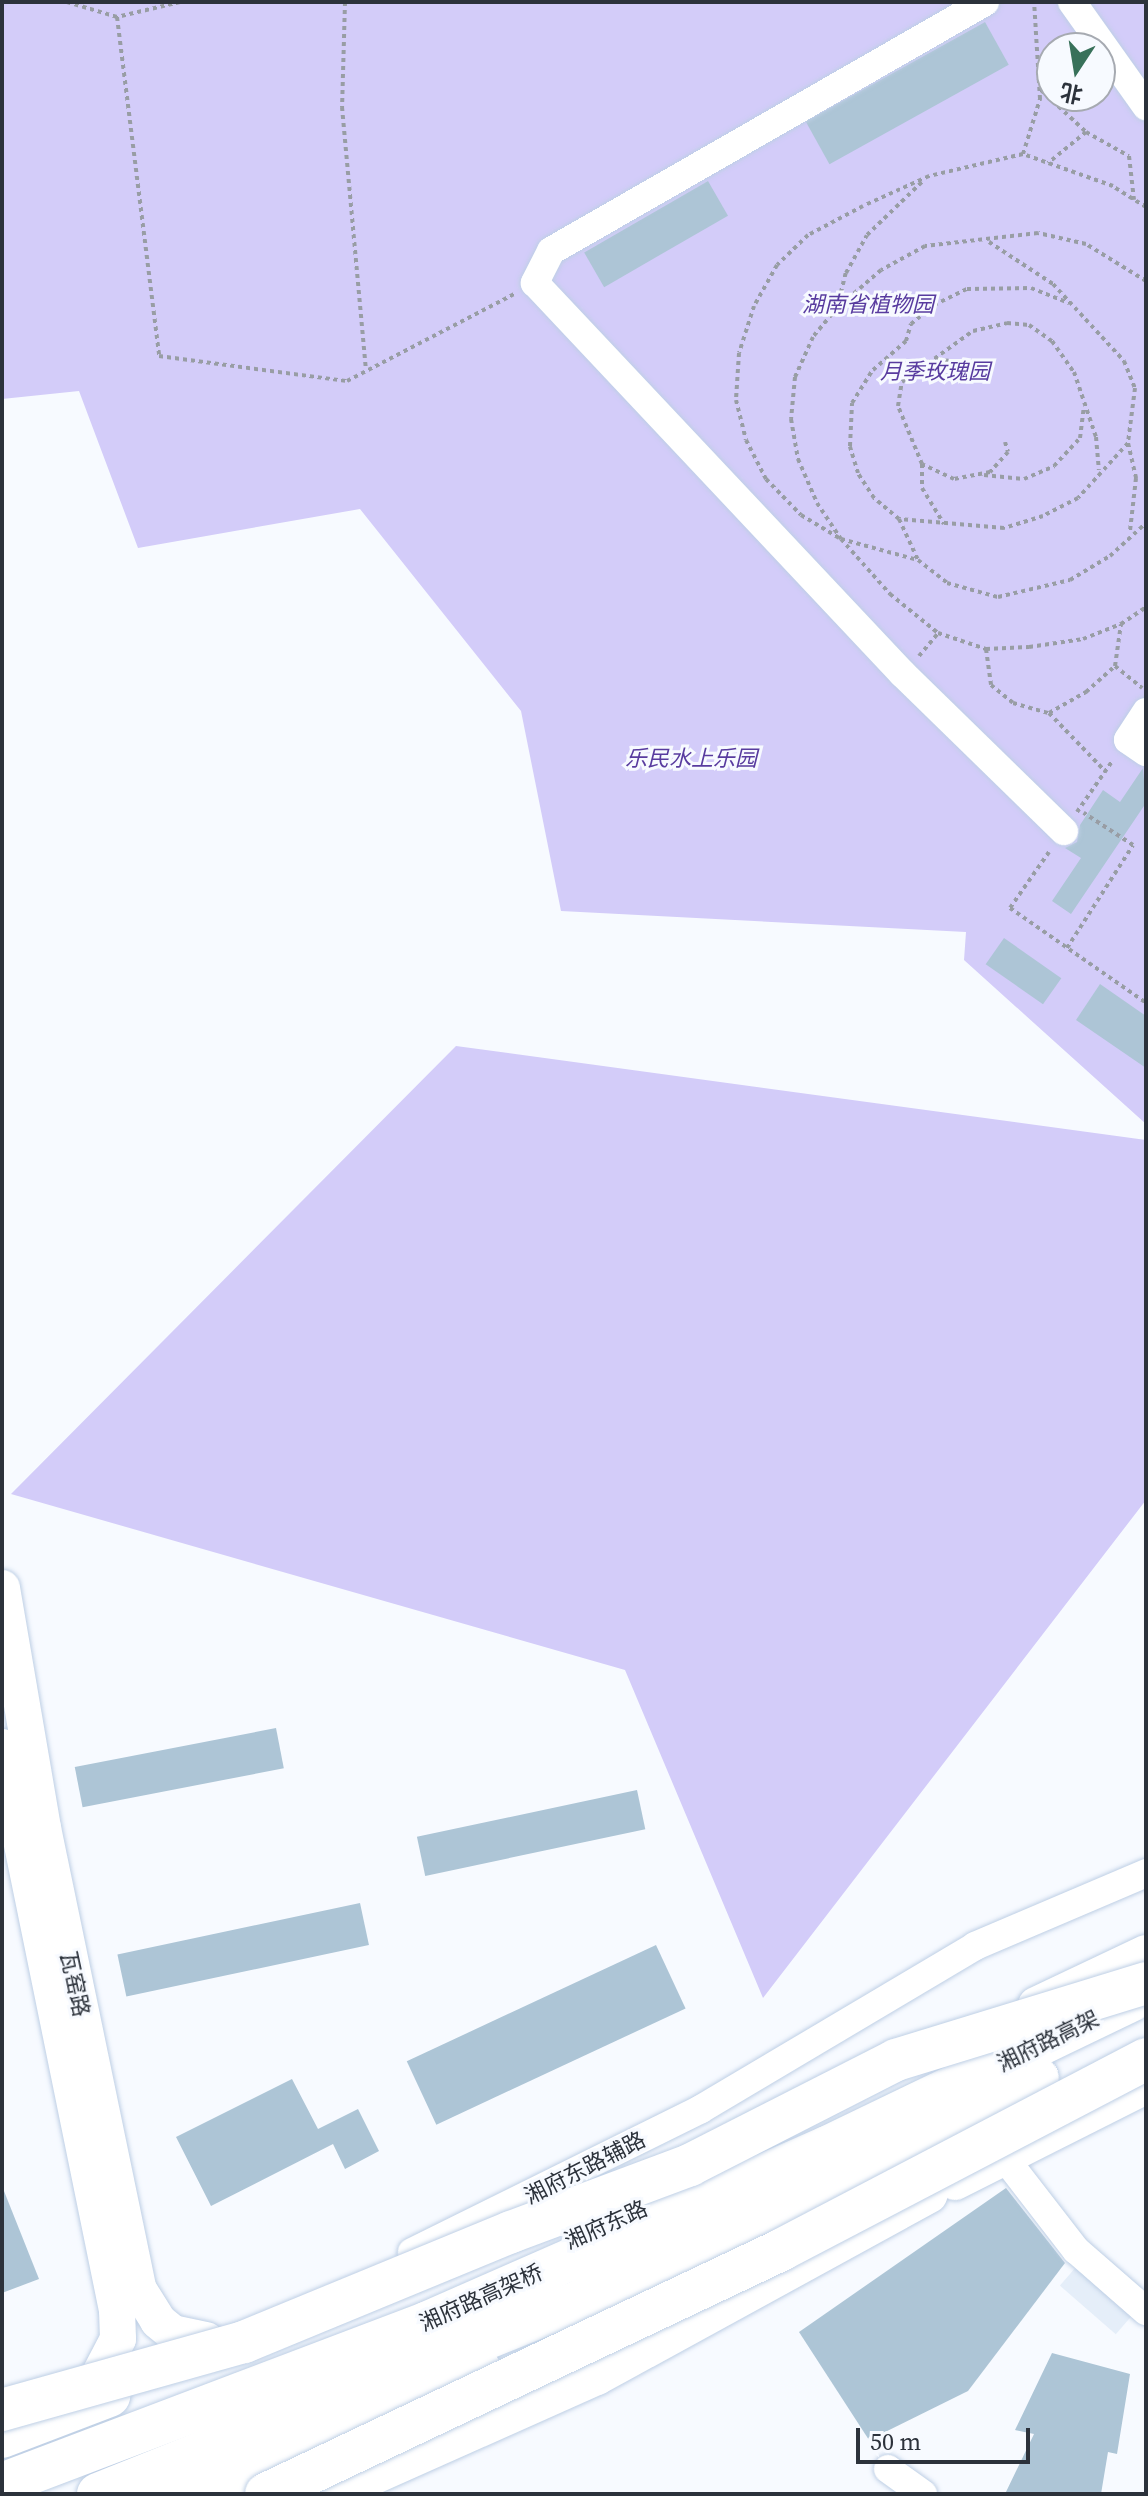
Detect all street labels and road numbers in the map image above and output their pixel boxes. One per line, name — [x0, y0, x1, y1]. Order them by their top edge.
street label: 瓦窑路 — [55, 1949, 95, 2019]
street label: 湘府路高架 — [993, 2005, 1103, 2077]
street label: 湘府东路辅路 — [520, 2126, 650, 2210]
street label: 湘府东路 — [560, 2195, 652, 2255]
street label: 湘府路高架桥 — [415, 2259, 547, 2337]

